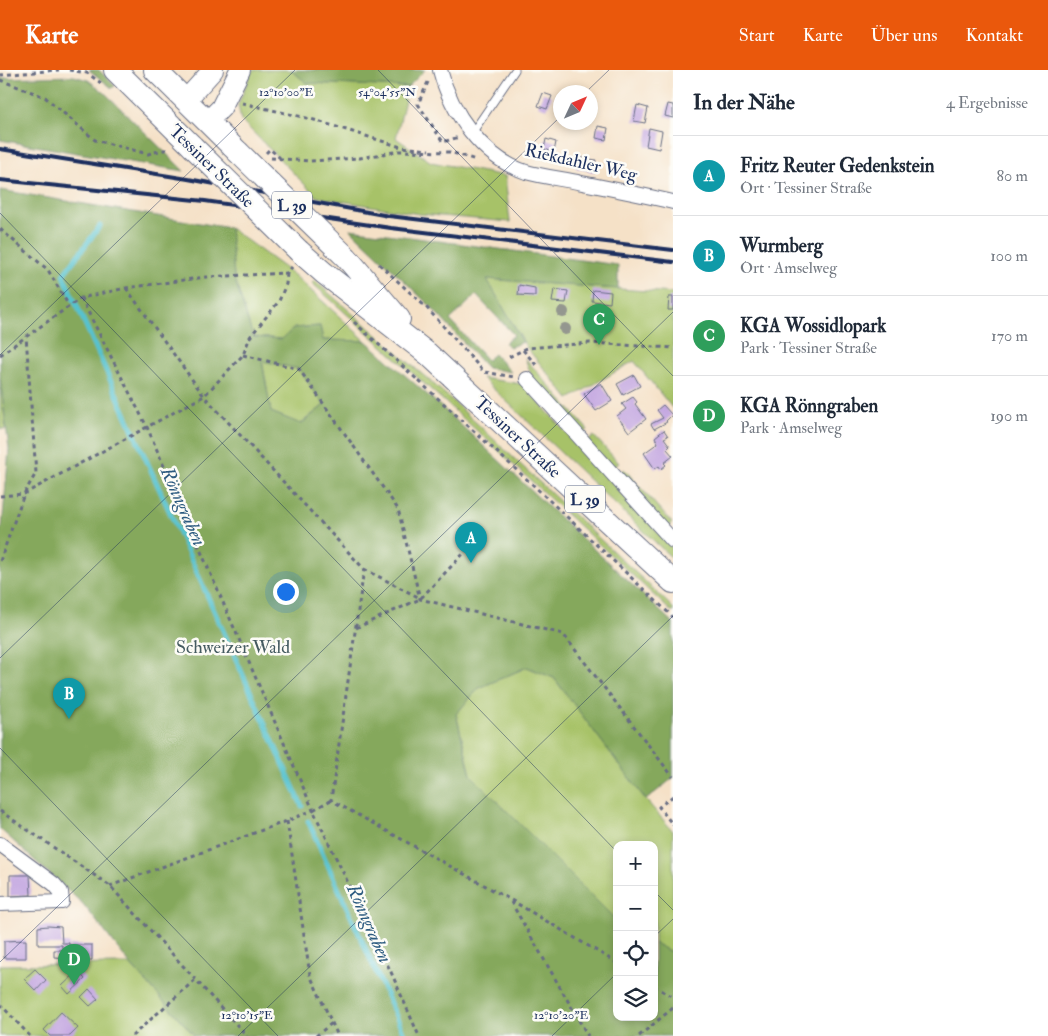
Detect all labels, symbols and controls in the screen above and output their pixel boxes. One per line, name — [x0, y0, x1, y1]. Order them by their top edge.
text: Karte — [25, 20, 78, 51]
text: Start — [739, 24, 775, 47]
text: Karte — [803, 24, 843, 47]
text: Über uns — [871, 24, 937, 47]
text: Kontakt — [965, 24, 1023, 47]
text: 12°10'00"E — [259, 85, 313, 100]
text: 54°04'55"N — [358, 85, 416, 100]
north arrow — [553, 85, 598, 130]
text: In der Nähe — [693, 89, 795, 116]
text: 4 Ergebnisse — [946, 93, 1028, 113]
street label: Tessiner Straße — [164, 120, 260, 213]
street label: Riekdahler Weg — [522, 138, 641, 187]
text: Fritz Reuter Gedenkstein — [740, 154, 935, 178]
text: A — [704, 166, 714, 186]
text: 80 m — [997, 166, 1028, 186]
text: Ort · Tessiner Straße — [740, 178, 872, 198]
road number: L 39 — [272, 192, 312, 218]
text: Wurmberg — [740, 234, 823, 258]
text: B — [704, 246, 714, 266]
text: 100 m — [990, 246, 1028, 266]
text: Ort · Amselweg — [740, 258, 837, 278]
pin: C — [583, 304, 615, 345]
text: KGA Wossidlopark — [740, 314, 886, 338]
text: C — [703, 326, 715, 346]
text: 170 m — [991, 326, 1028, 346]
text: Park · Tessiner Straße — [740, 338, 877, 358]
street label: Tessiner Straße — [470, 391, 566, 484]
text: KGA Rönngraben — [740, 394, 878, 418]
text: D — [702, 406, 716, 426]
text: 190 m — [990, 406, 1028, 426]
text: Park · Amselweg — [740, 418, 842, 438]
water label: Rönngraben — [155, 462, 211, 550]
road number: L 39 — [565, 486, 605, 512]
pin: A — [455, 522, 487, 563]
your location — [273, 579, 299, 605]
park label: Schweizer Wald — [176, 636, 290, 659]
pin: B — [53, 678, 85, 719]
map controls — [613, 841, 658, 1021]
button: + — [613, 841, 658, 886]
water label: Rönngraben — [341, 879, 397, 967]
button: − — [613, 886, 658, 931]
button: locate — [613, 931, 658, 976]
pin: D — [58, 944, 90, 985]
button: layers — [613, 976, 658, 1021]
text: 12°10'15"E — [221, 1008, 273, 1023]
text: 12°10'20"E — [534, 1008, 588, 1023]

